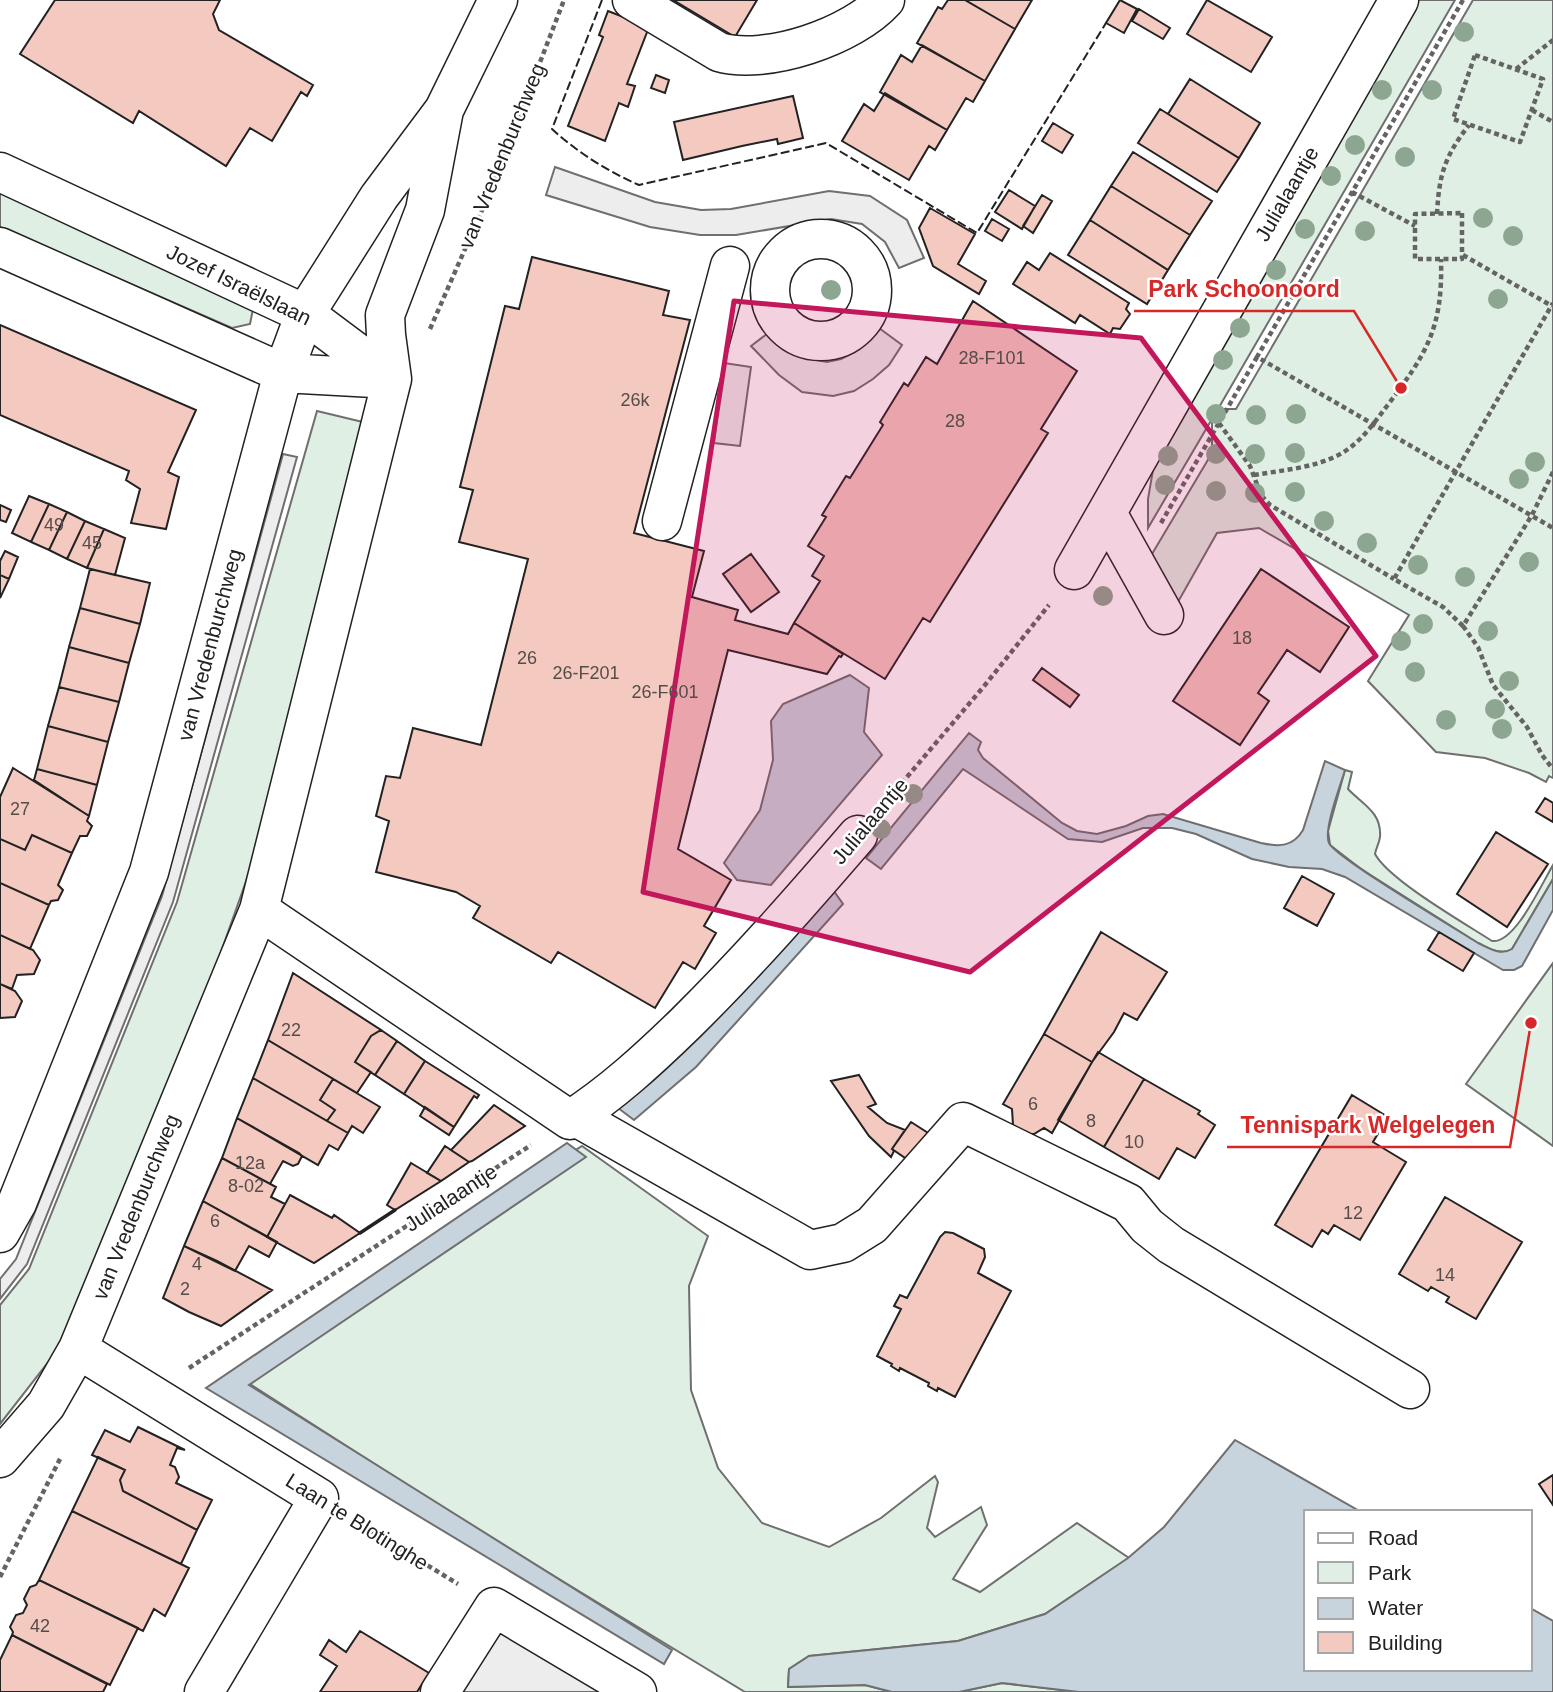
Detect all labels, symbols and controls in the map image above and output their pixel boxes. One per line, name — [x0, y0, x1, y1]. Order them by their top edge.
street label: van Vredenburchweg — [454, 60, 549, 252]
street label: Julialaantje — [1250, 142, 1323, 245]
street label: Jozef Israëlslaan — [163, 240, 315, 329]
callout: Park Schoonoord — [1134, 267, 1354, 311]
text: Park Schoonoord — [1148, 276, 1340, 302]
house number: 28-F101 — [958, 348, 1026, 368]
house number: 26k — [620, 390, 651, 410]
house number: 28 — [945, 411, 965, 431]
house number: 49 — [44, 515, 64, 535]
house number: 45 — [82, 533, 102, 553]
street label: van Vredenburchweg — [173, 546, 246, 743]
house number: 18 — [1232, 628, 1252, 648]
house number: 26 — [517, 648, 537, 668]
house number: 26-F201 — [552, 663, 620, 683]
house number: 26-F601 — [631, 682, 699, 702]
street label: Julialaantje — [827, 773, 912, 868]
house number: 27 — [10, 799, 30, 819]
house number: 22 — [281, 1020, 301, 1040]
house number: 6 — [1028, 1094, 1038, 1114]
callout: Tennispark Welgelegen — [1227, 1103, 1510, 1147]
street label: van Vredenburchweg — [88, 1111, 183, 1303]
house number: 8 — [1086, 1111, 1096, 1131]
text: Tennispark Welgelegen — [1241, 1112, 1495, 1138]
house number: 10 — [1124, 1132, 1144, 1152]
house number: 12a — [235, 1153, 266, 1173]
street label: Julialaantje — [400, 1159, 501, 1236]
house number: 8-02 — [228, 1176, 264, 1196]
house number: 12 — [1343, 1203, 1363, 1223]
house number: 6 — [210, 1211, 220, 1231]
house number: 4 — [192, 1254, 202, 1274]
house number: 14 — [1435, 1265, 1455, 1285]
house number: 2 — [180, 1279, 190, 1299]
street label: Laan te Blotinghe — [282, 1469, 433, 1575]
legend — [1304, 1510, 1532, 1671]
text: Road — [1368, 1526, 1418, 1549]
text: Park — [1368, 1561, 1412, 1584]
text: Water — [1368, 1596, 1423, 1619]
house number: 42 — [30, 1616, 50, 1636]
text: Building — [1368, 1631, 1443, 1654]

